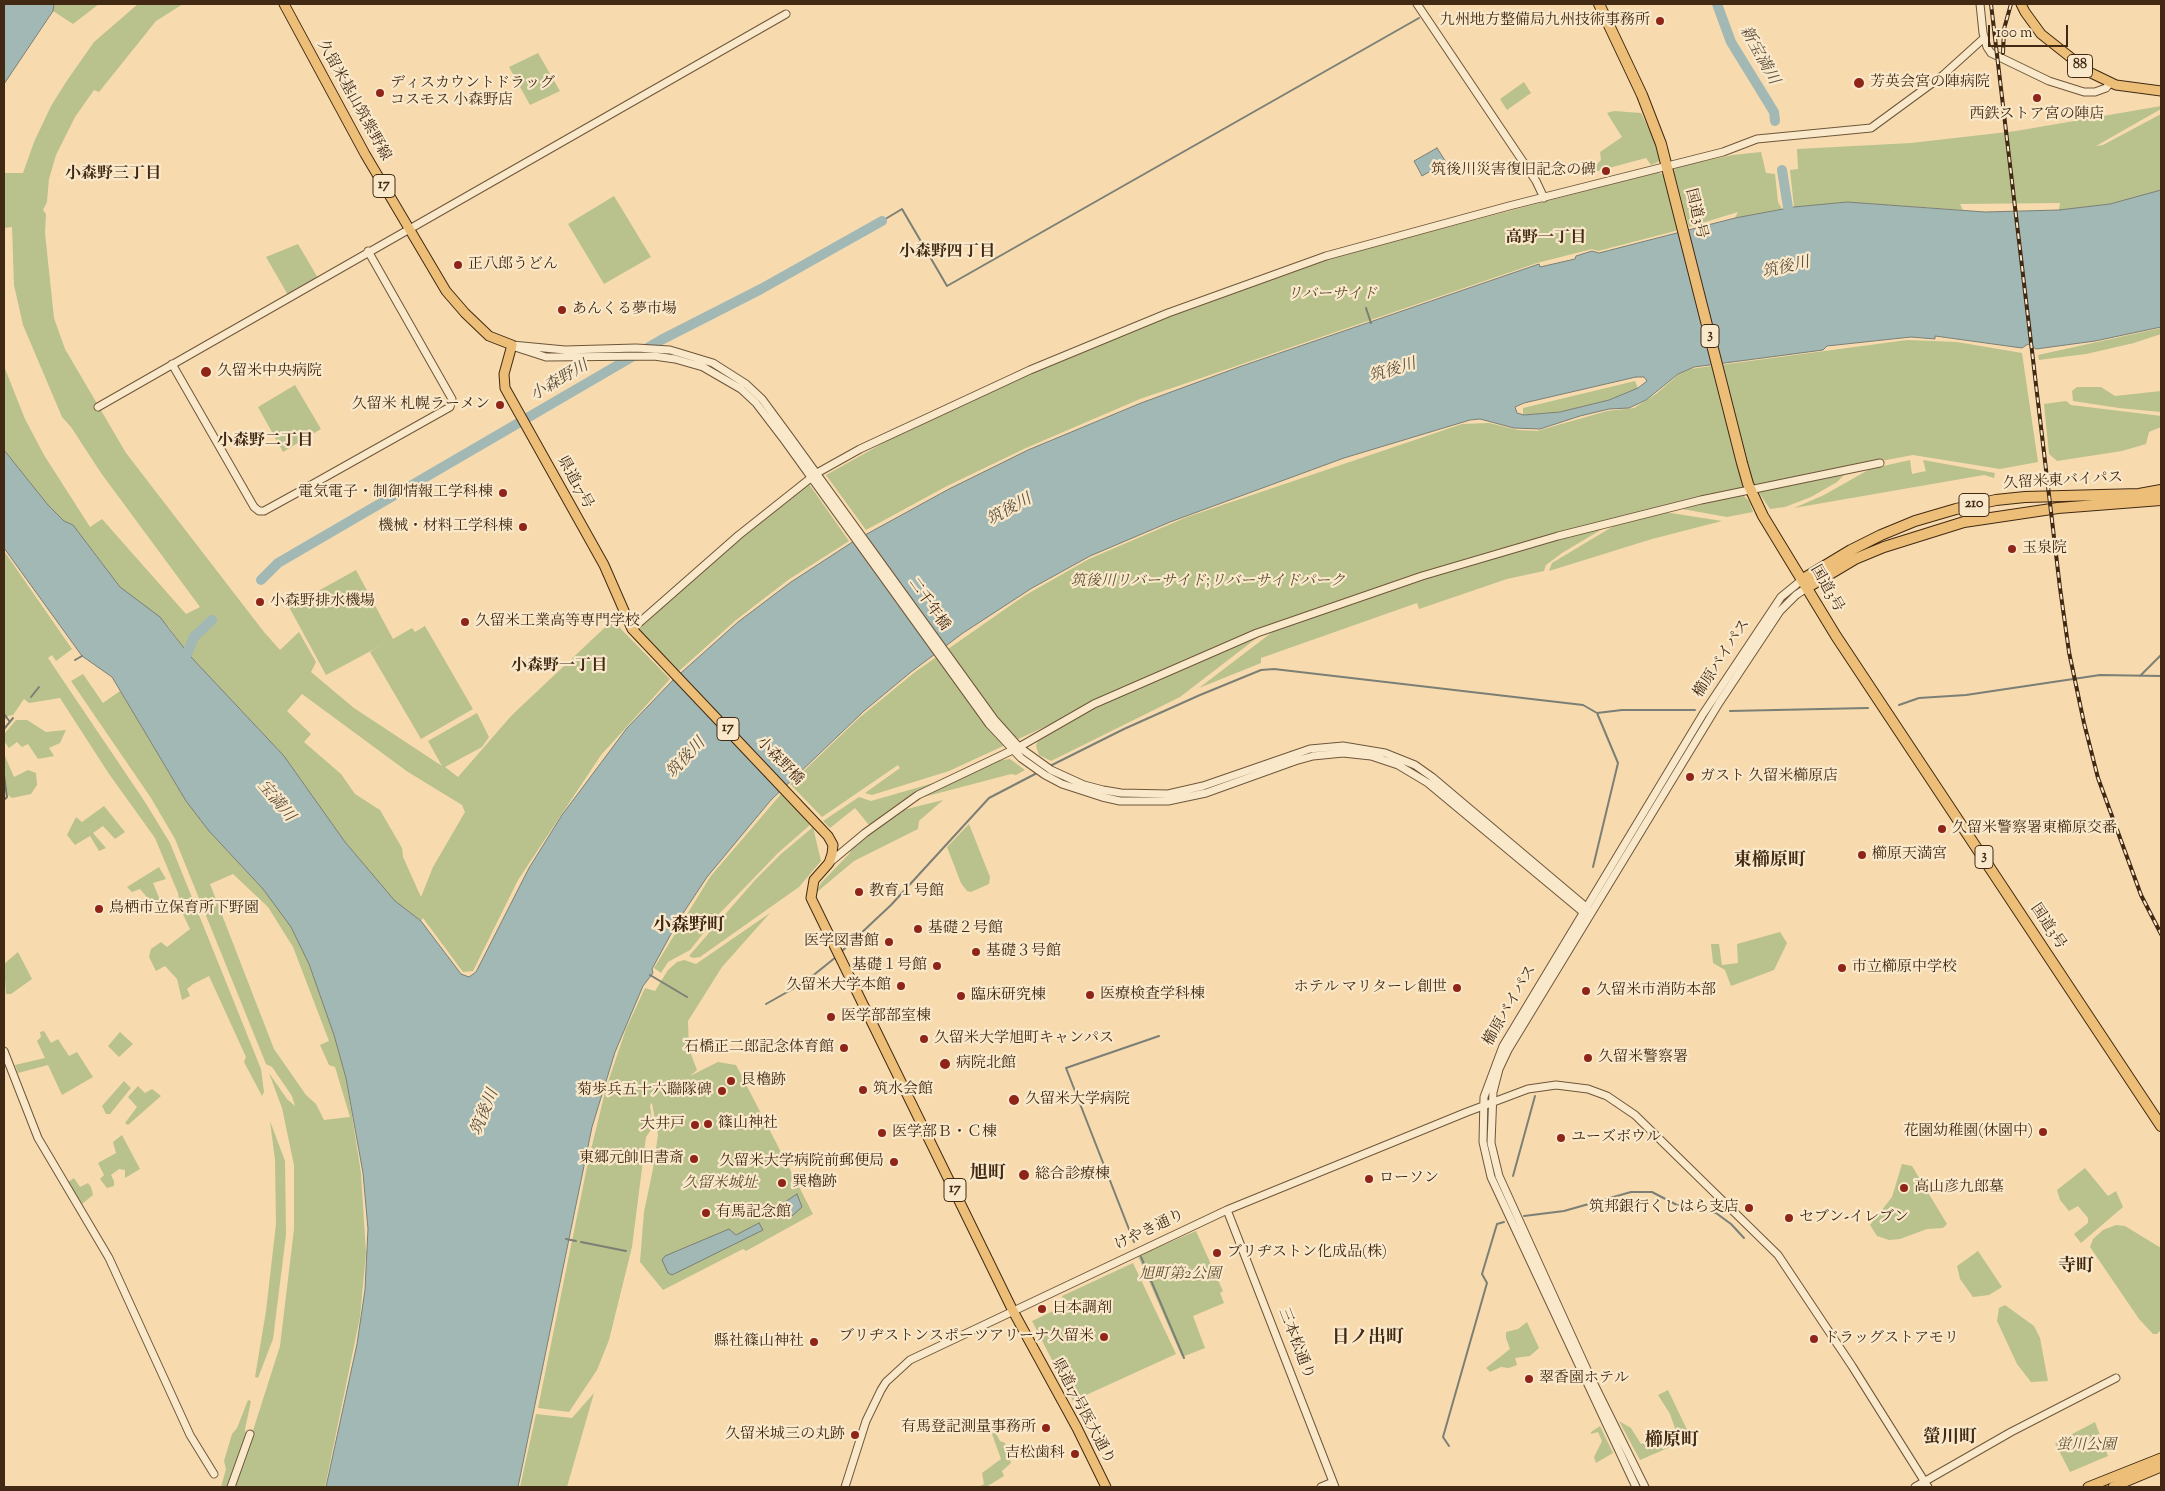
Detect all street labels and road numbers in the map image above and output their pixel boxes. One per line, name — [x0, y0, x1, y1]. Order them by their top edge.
street label: 久留米基山筑紫野線 — [312, 38, 394, 164]
road number: 88 — [2068, 54, 2092, 78]
road number: 17 — [373, 175, 395, 198]
street label: 国道3号 — [1680, 187, 1710, 241]
road number: 3 — [1701, 324, 1719, 348]
street label: 県道17号 — [552, 453, 596, 513]
street label: 久留米東バイパス — [2003, 470, 2123, 494]
road number: 210 — [1959, 494, 1989, 516]
street label: 国道3号 — [1805, 562, 1847, 616]
street label: 二千年橋 — [903, 575, 953, 635]
street label: 櫛原バイパス — [1691, 616, 1755, 702]
road number: 17 — [717, 718, 739, 741]
street label: 小森野橋 — [752, 734, 806, 790]
road number: 3 — [1975, 846, 1993, 869]
street label: 国道3号 — [2025, 901, 2069, 953]
street label: 櫛原バイパス — [1481, 963, 1541, 1049]
road number: 17 — [944, 1178, 966, 1202]
street label: けやき通り — [1112, 1207, 1188, 1255]
street label: 三本松通り — [1273, 1306, 1317, 1382]
street label: 県道17号医大通り — [1046, 1356, 1118, 1468]

